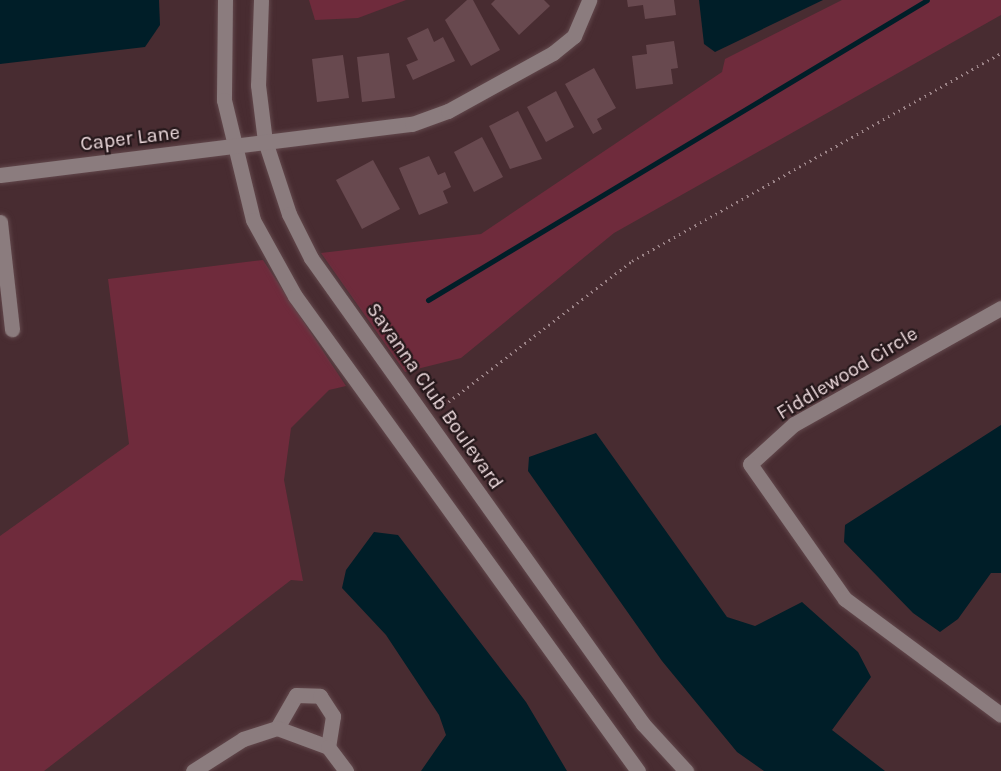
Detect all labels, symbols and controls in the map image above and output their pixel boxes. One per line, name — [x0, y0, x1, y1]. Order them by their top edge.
street label: Caper Lane — [79, 120, 181, 156]
street label: Savanna Club Boulevard — [361, 298, 509, 494]
street label: Fiddlewood Circle — [772, 321, 922, 425]

